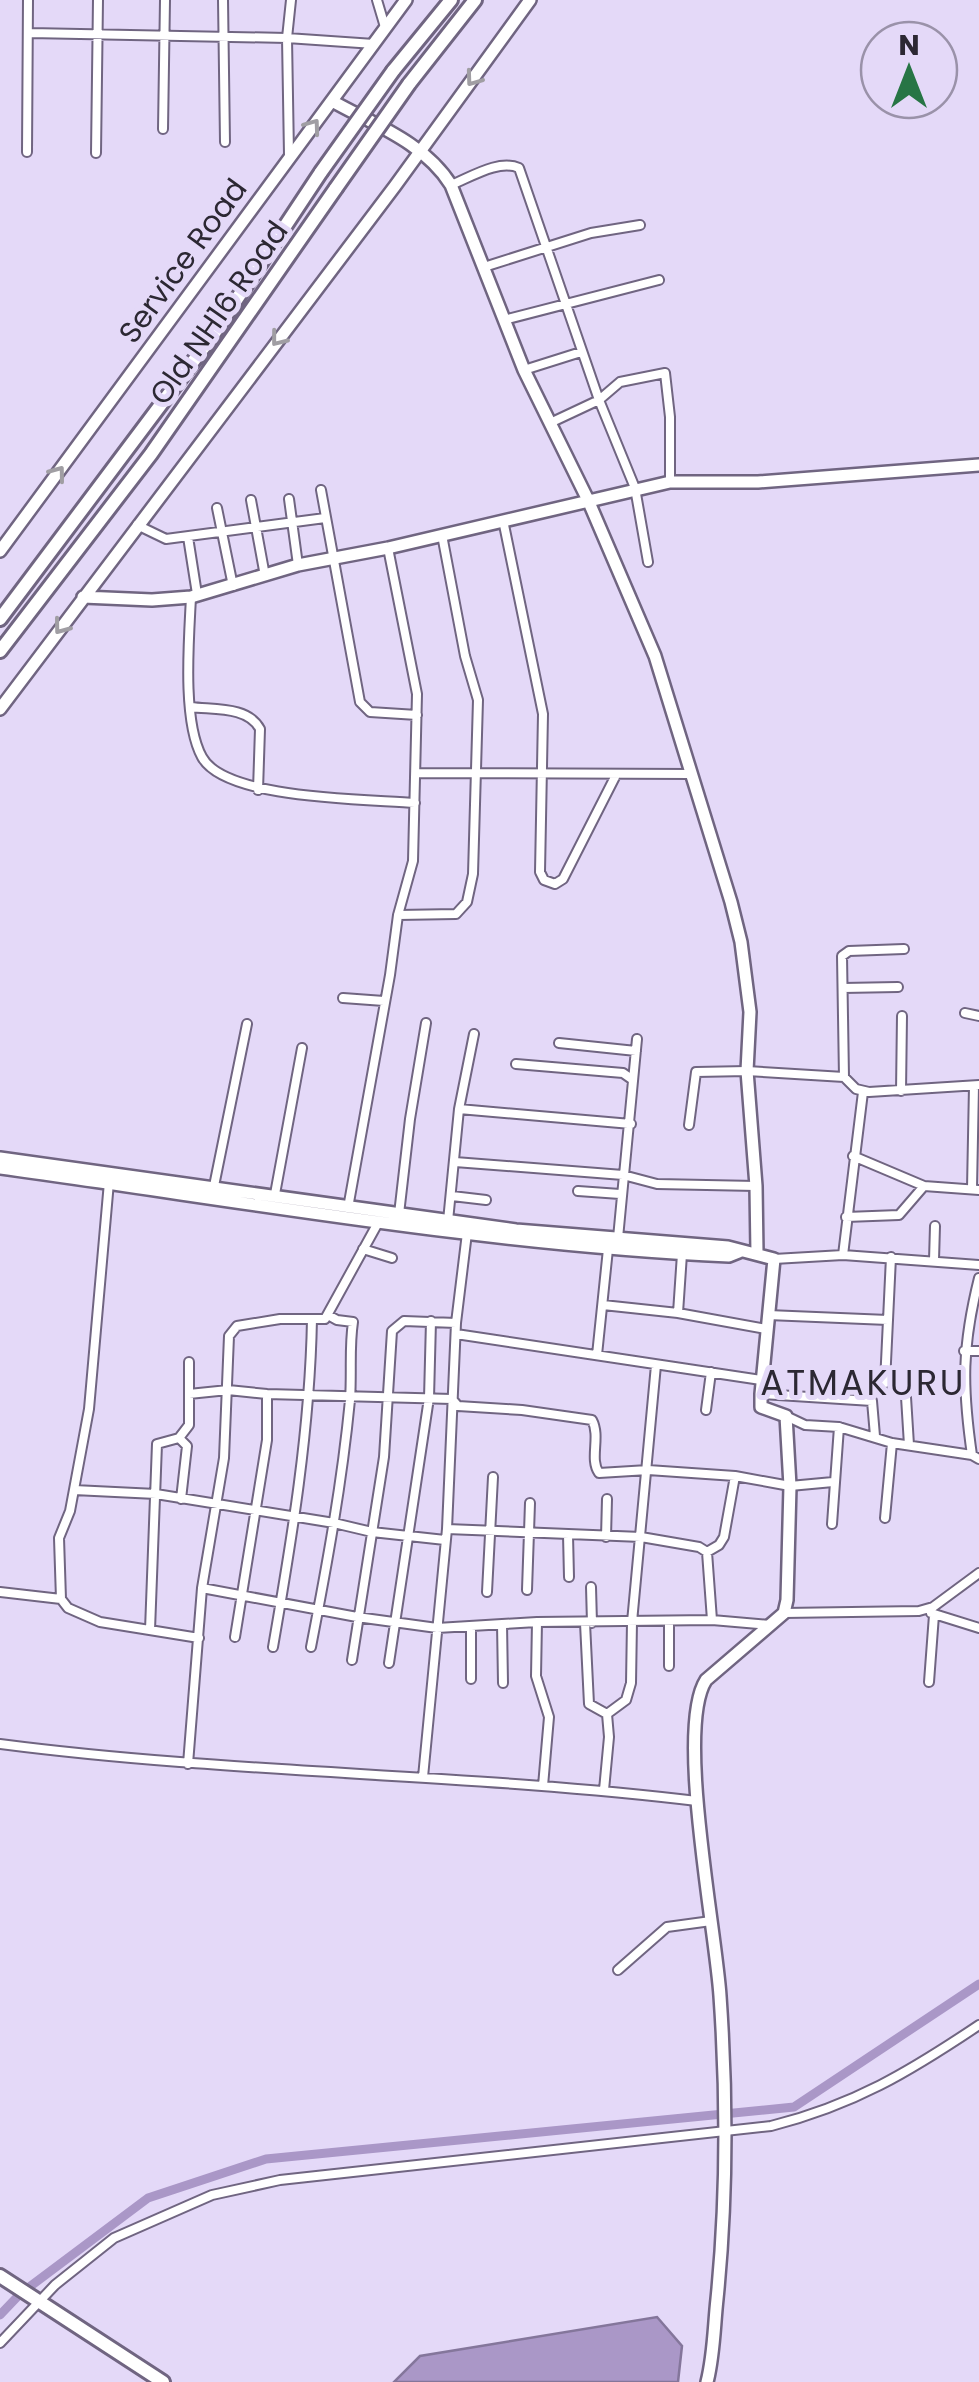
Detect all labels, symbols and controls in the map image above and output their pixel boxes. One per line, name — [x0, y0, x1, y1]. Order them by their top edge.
north arrow — [859, 20, 959, 120]
text: N — [898, 26, 920, 65]
one-way arrow — [467, 68, 484, 86]
one-way arrow — [301, 119, 319, 138]
street label: Service Road — [108, 169, 257, 352]
street label: Old NH16 Road — [139, 212, 298, 413]
one-way arrow — [272, 328, 289, 346]
one-way arrow — [46, 466, 64, 484]
one-way arrow — [56, 616, 73, 634]
district label: ATMAKURU — [760, 1358, 966, 1407]

